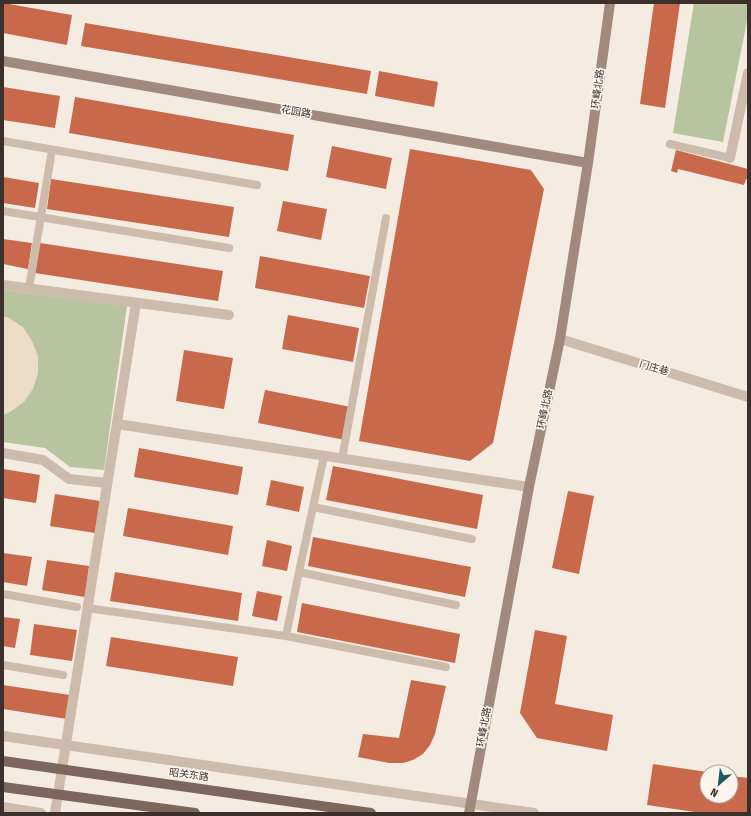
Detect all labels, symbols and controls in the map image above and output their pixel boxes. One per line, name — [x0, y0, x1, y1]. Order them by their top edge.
street label: 环峰北路 — [589, 68, 607, 110]
street label: 花园路 — [280, 103, 312, 121]
street label: 门庄巷 — [638, 358, 670, 378]
street label: 环峰北路 — [535, 388, 555, 430]
street label: 环峰北路 — [475, 706, 493, 748]
north arrow — [699, 764, 739, 804]
street label: 昭关东路 — [168, 766, 210, 784]
text: N — [709, 785, 721, 800]

